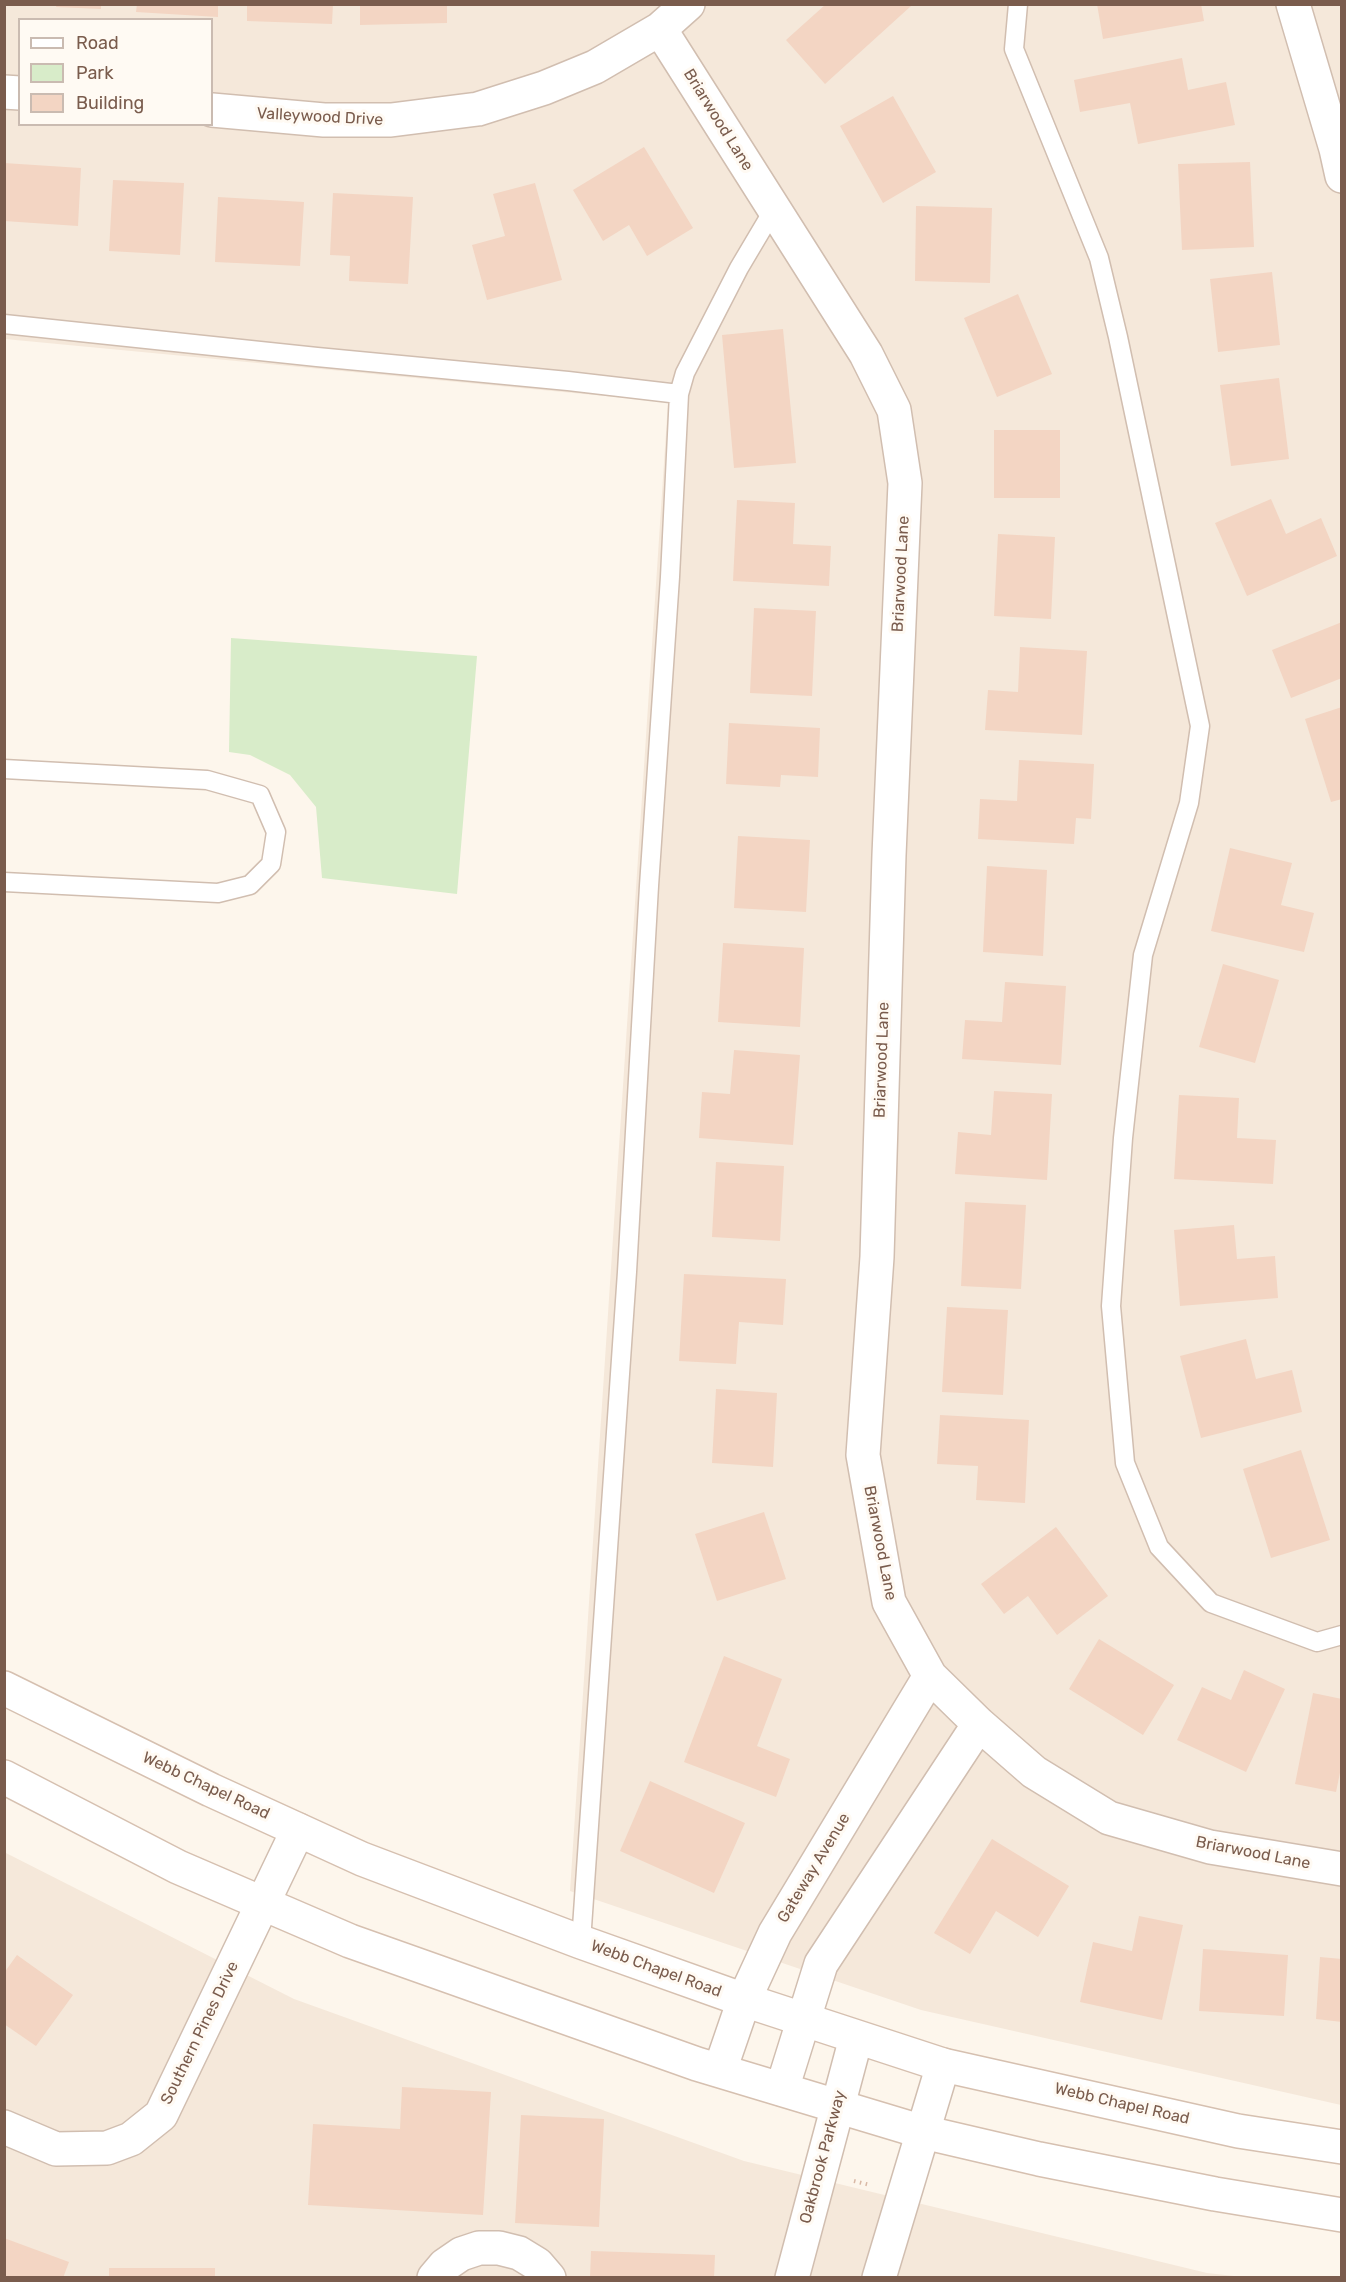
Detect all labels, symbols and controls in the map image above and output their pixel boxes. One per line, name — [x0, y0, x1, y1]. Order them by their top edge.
legend — [18, 18, 213, 126]
text: Road — [76, 32, 119, 54]
text: Park — [76, 62, 113, 84]
street label: Briarwood Lane — [679, 66, 757, 174]
text: Building — [76, 92, 144, 114]
street label: Valleywood Drive — [256, 104, 384, 130]
street label: Briarwood Lane — [888, 515, 914, 633]
street label: Briarwood Lane — [870, 1001, 894, 1119]
street label: Briarwood Lane — [859, 1484, 901, 1602]
street label: Webb Chapel Road — [139, 1748, 273, 1824]
street label: Gateway Avenue — [774, 1810, 854, 1926]
street label: Briarwood Lane — [1194, 1832, 1312, 1874]
street label: Webb Chapel Road — [588, 1936, 724, 2002]
street label: Southern Pines Drive — [157, 1958, 243, 2108]
street label: Webb Chapel Road — [1053, 2079, 1191, 2129]
street label: Oakbrook Parkway — [796, 2088, 850, 2226]

